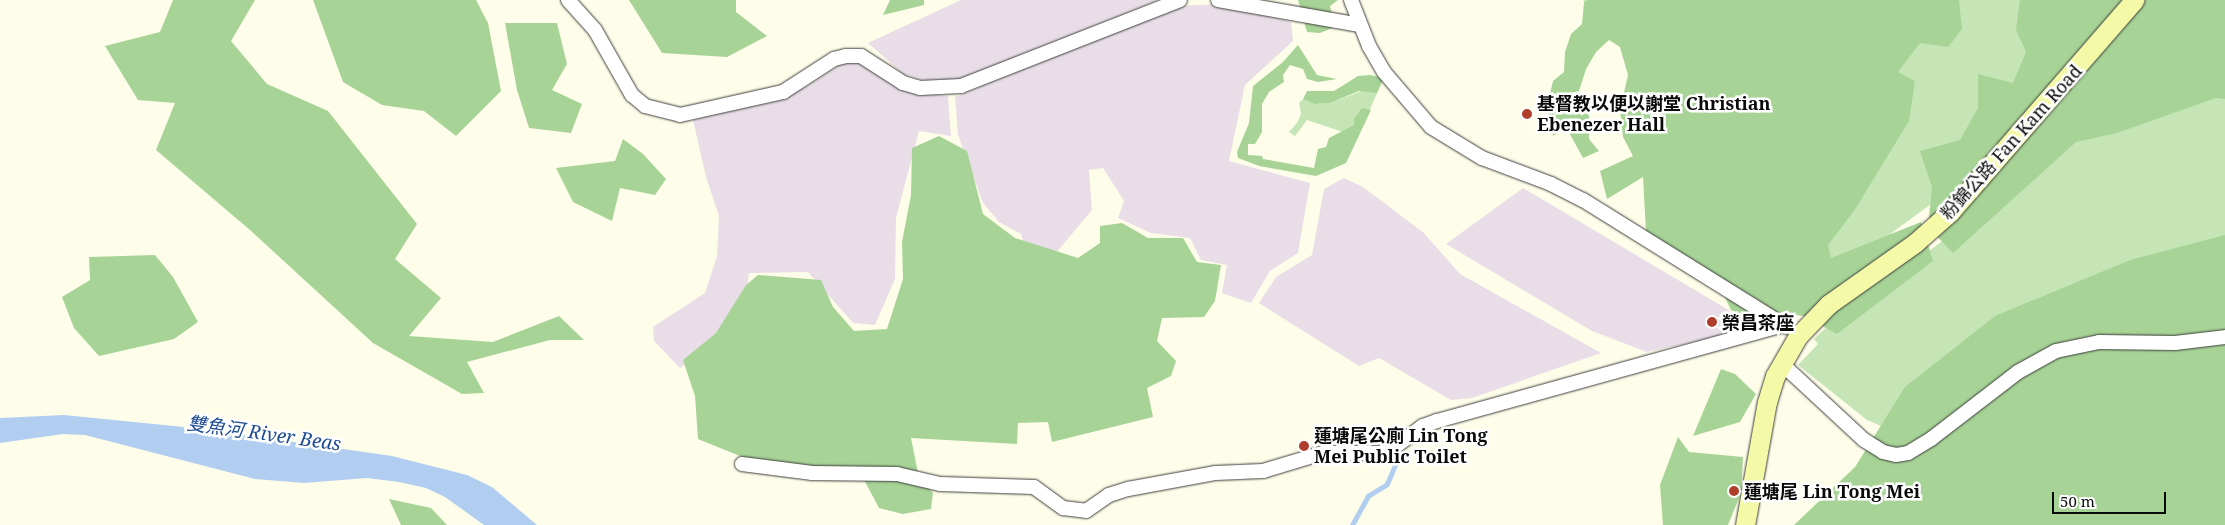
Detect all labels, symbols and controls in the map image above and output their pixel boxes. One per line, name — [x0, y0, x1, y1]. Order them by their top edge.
street label: 粉錦公路 Fan Kam Road — [1936, 60, 2086, 224]
place label: 基督教以便以謝堂 Christian Ebenezer Hall — [1537, 93, 1771, 136]
marker: 基督教以便以謝堂 Christian Ebenezer Hall — [1521, 108, 1533, 120]
place label: 榮昌茶座 — [1722, 311, 1794, 333]
marker: 榮昌茶座 — [1706, 316, 1718, 328]
water label: 雙魚河 River Beas — [185, 412, 343, 456]
place label: 蓮塘尾公廁 Lin Tong Mei Public Toilet — [1314, 425, 1488, 468]
marker: 蓮塘尾公廁 Lin Tong Mei Public Toilet — [1298, 440, 1310, 452]
place label: 蓮塘尾 Lin Tong Mei — [1744, 480, 1920, 502]
scale bar — [2055, 482, 2169, 514]
marker: 蓮塘尾 Lin Tong Mei — [1728, 485, 1740, 497]
text: 50 m — [2060, 491, 2095, 511]

